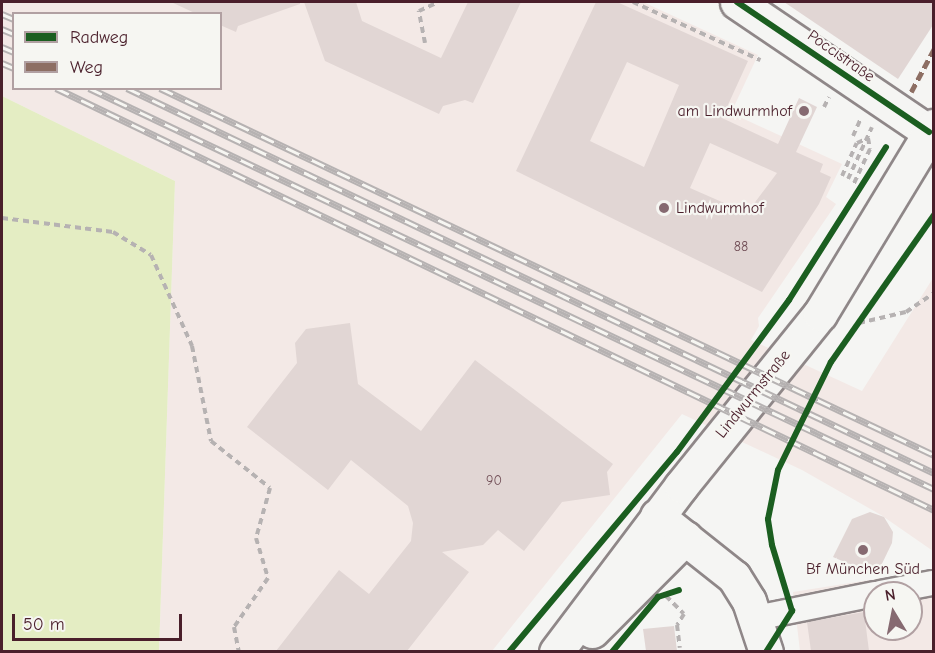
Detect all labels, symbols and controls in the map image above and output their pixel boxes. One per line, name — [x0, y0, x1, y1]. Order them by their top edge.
legend — [12, 12, 222, 90]
street label: Poccistraße — [804, 26, 878, 86]
text: Radweg — [70, 27, 128, 48]
text: Weg — [70, 57, 103, 78]
place label: am Lindwurmhof — [677, 101, 792, 121]
marker: am Lindwurmhof — [797, 104, 811, 118]
place label: Lindwurmhof — [676, 198, 764, 218]
marker: Lindwurmhof — [657, 201, 671, 215]
house number: 88 — [734, 239, 748, 255]
street label: Lindwurmstraße — [711, 346, 795, 442]
house number: 90 — [486, 473, 502, 489]
marker: Bf München Süd — [856, 543, 870, 557]
place label: Bf München Süd — [806, 559, 920, 579]
north arrow — [863, 581, 923, 641]
text: N — [884, 585, 897, 605]
scale bar — [15, 602, 184, 640]
text: 50 m — [23, 614, 65, 635]

